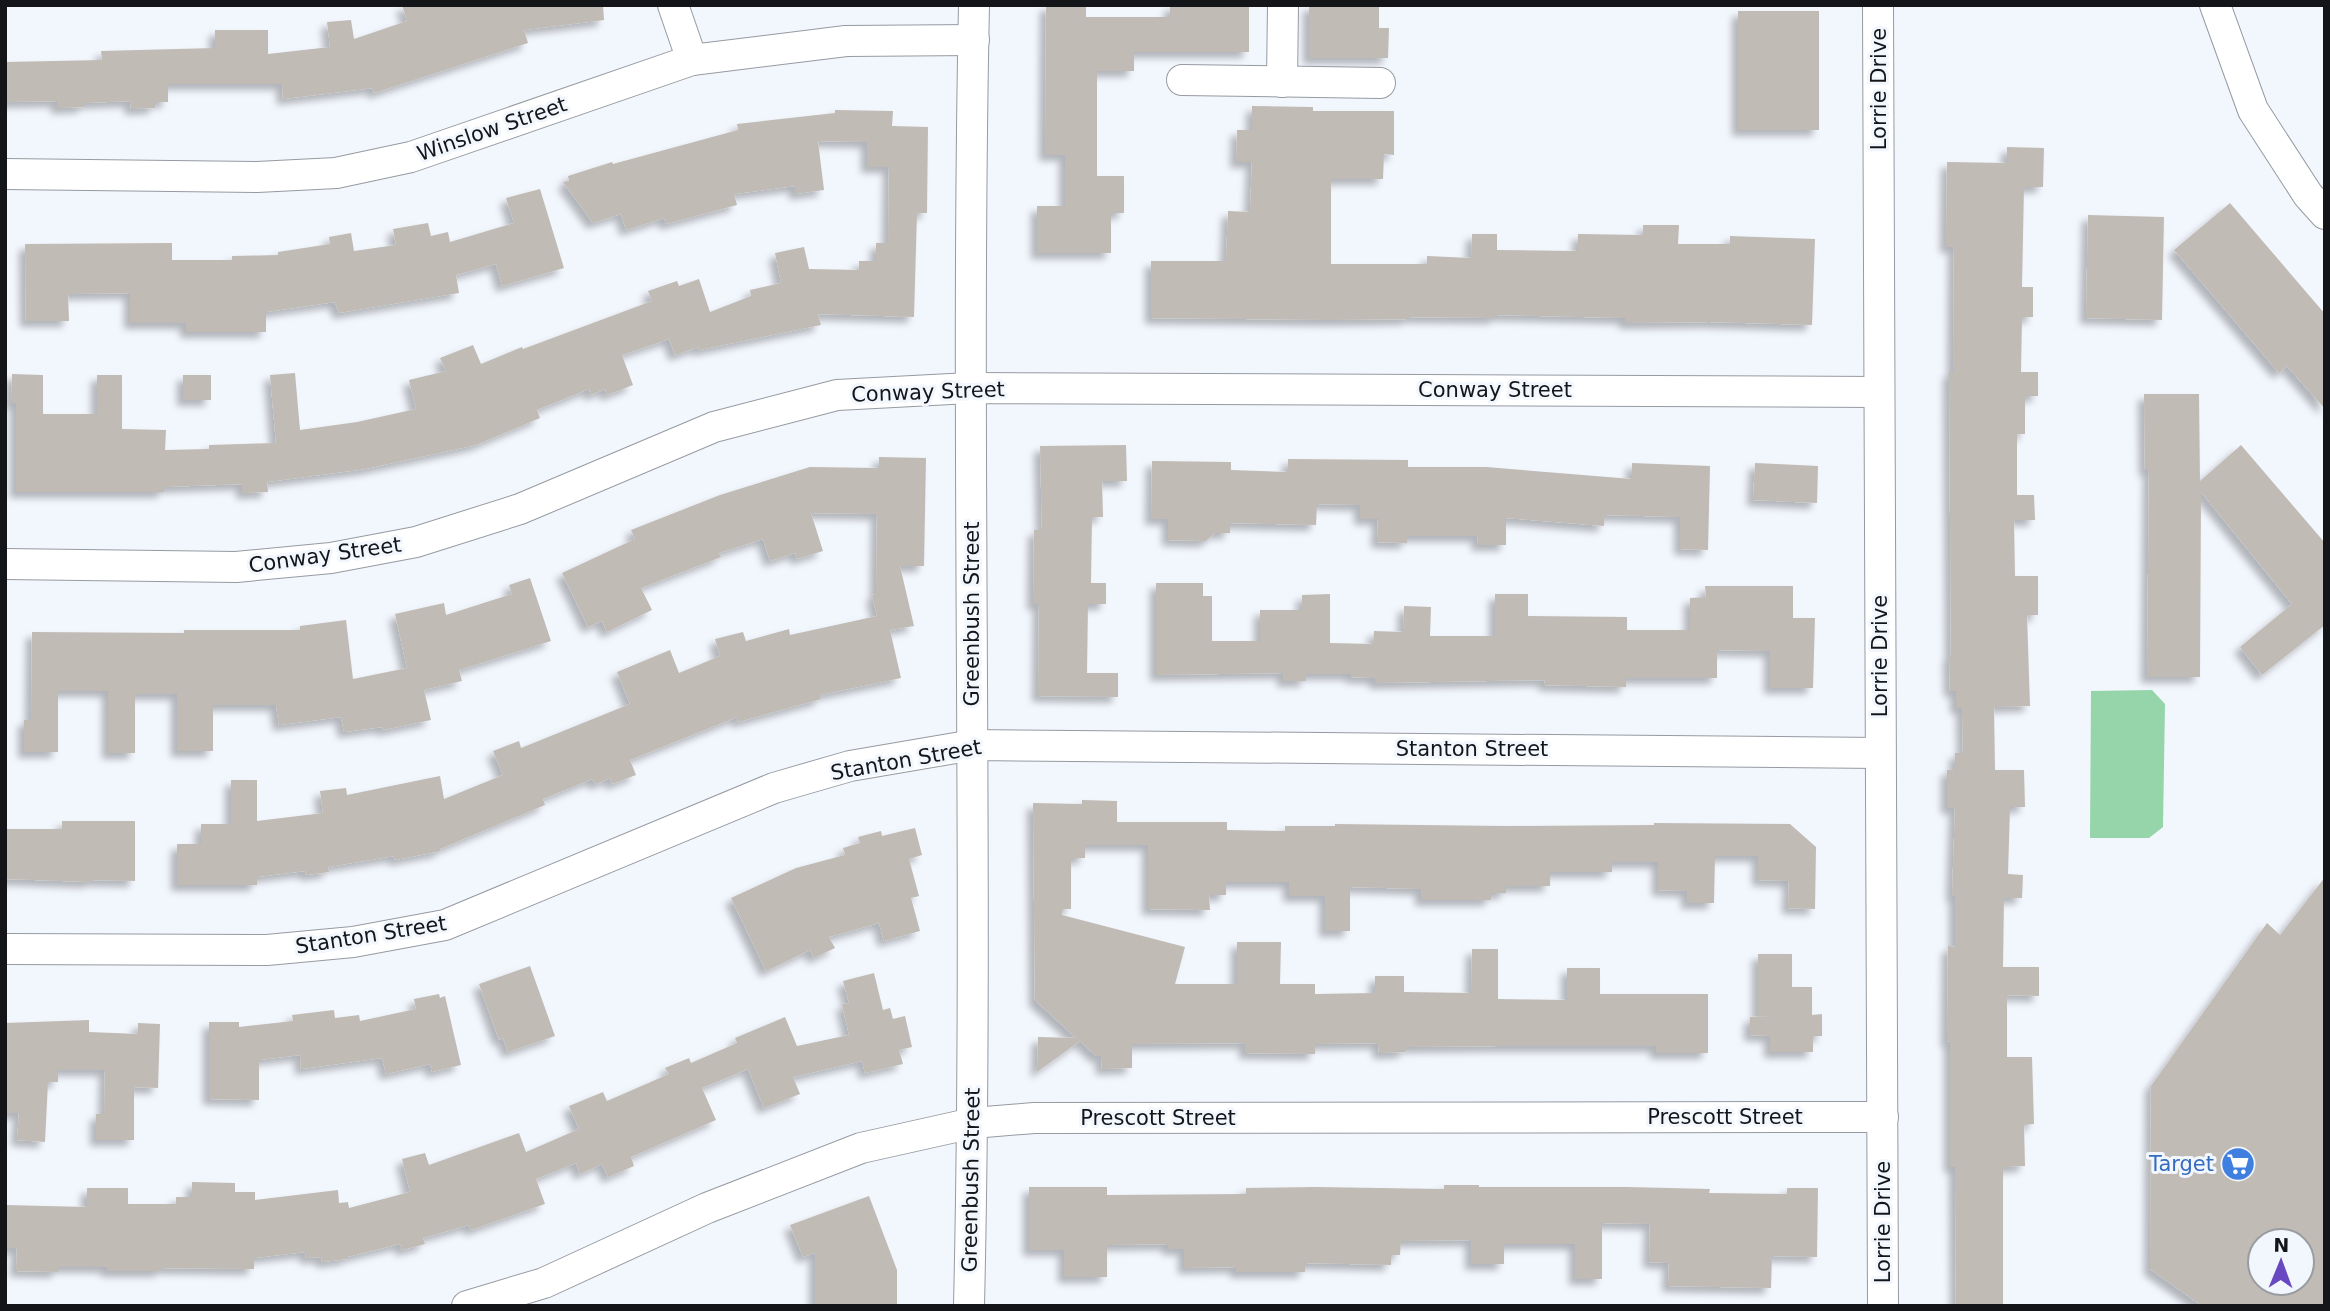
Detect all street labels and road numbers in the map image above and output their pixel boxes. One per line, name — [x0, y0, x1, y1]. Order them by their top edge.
street label: Lorrie Drive — [1867, 28, 1891, 150]
street label: Winslow Street — [414, 92, 570, 166]
street label: Conway Street — [851, 377, 1005, 407]
street label: Conway Street — [1418, 378, 1572, 402]
street label: Greenbush Street — [960, 522, 984, 706]
street label: Conway Street — [247, 532, 403, 578]
street label: Lorrie Drive — [1868, 595, 1892, 717]
street label: Stanton Street — [829, 735, 983, 785]
street label: Stanton Street — [1396, 737, 1548, 761]
street label: Stanton Street — [294, 911, 448, 959]
street label: Greenbush Street — [957, 1087, 985, 1273]
street label: Prescott Street — [1647, 1105, 1803, 1129]
street label: Prescott Street — [1080, 1106, 1236, 1130]
street label: Lorrie Drive — [1871, 1161, 1895, 1283]

